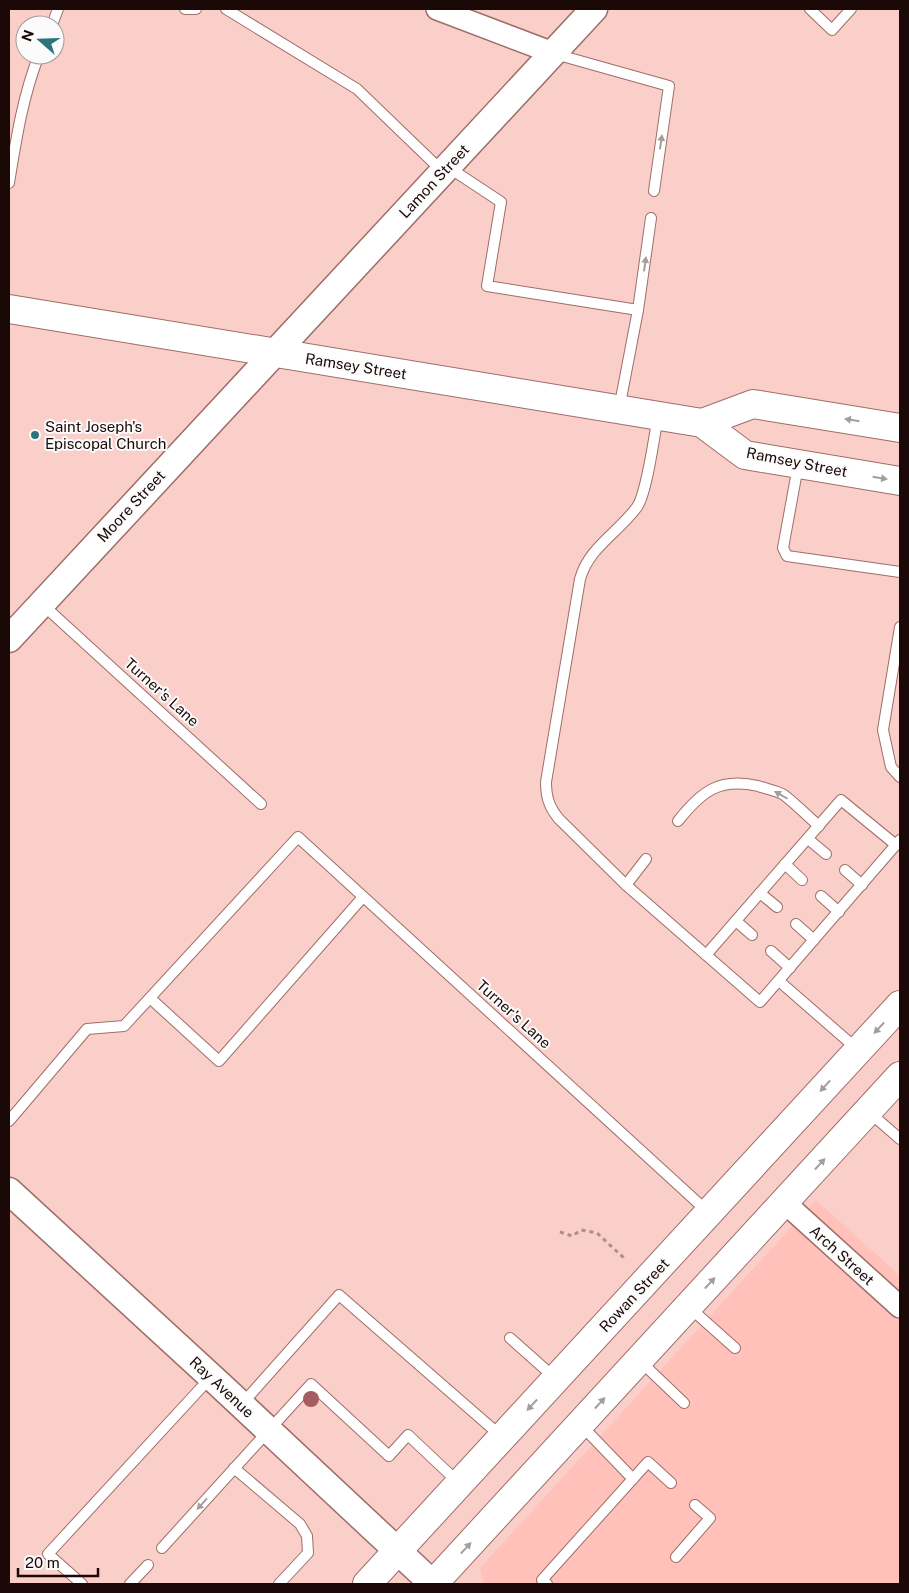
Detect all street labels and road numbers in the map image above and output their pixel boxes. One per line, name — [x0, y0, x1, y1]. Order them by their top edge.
street label: Lamon Street — [396, 141, 472, 221]
street label: Ramsey Street — [304, 350, 408, 382]
street label: Ramsey Street — [745, 444, 849, 480]
street label: Moore Street — [93, 467, 169, 545]
street label: Turner's Lane — [122, 654, 202, 730]
street label: Turner's Lane — [474, 976, 554, 1052]
street label: Arch Street — [806, 1222, 878, 1288]
street label: Rowan Street — [596, 1255, 672, 1335]
street label: Ray Avenue — [187, 1353, 257, 1421]

